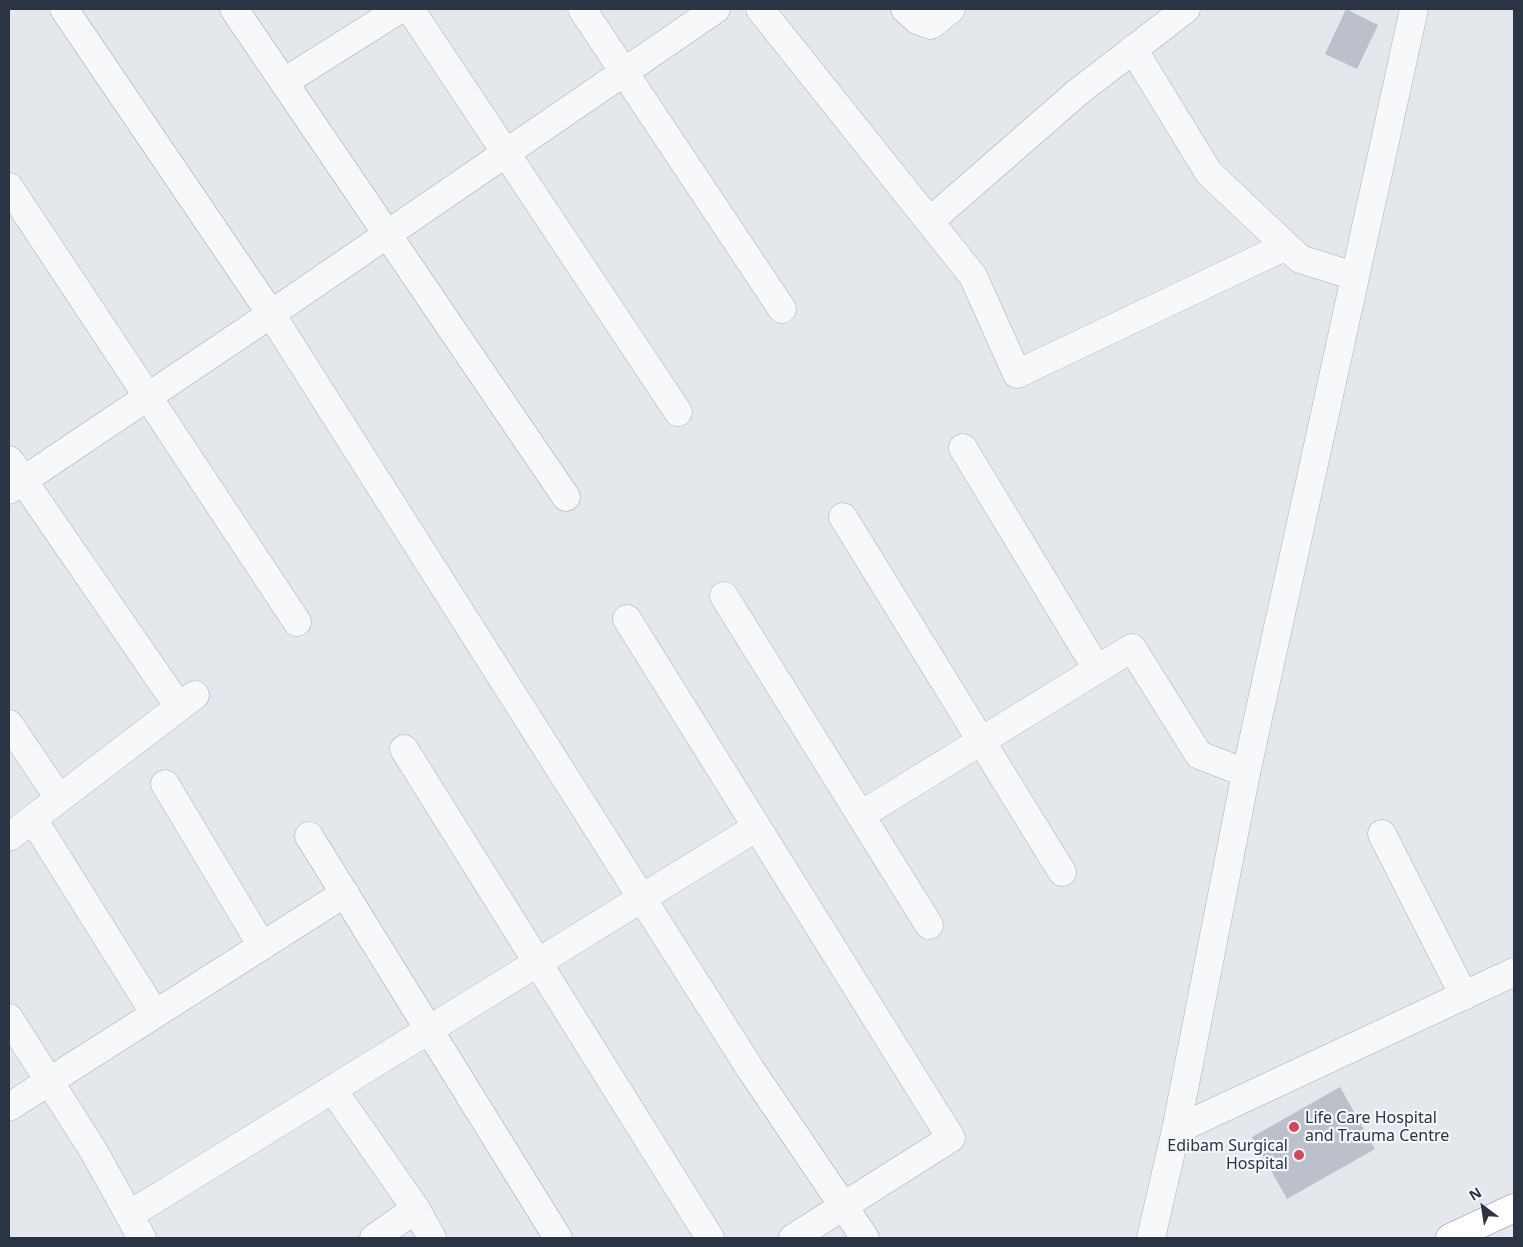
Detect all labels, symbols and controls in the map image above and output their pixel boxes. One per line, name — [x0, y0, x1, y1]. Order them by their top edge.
place label: Life Care Hospital and Trauma Centre — [1305, 1108, 1449, 1146]
marker: Life Care Hospital and Trauma Centre — [1287, 1120, 1301, 1134]
place label: Edibam Surgical Hospital — [1167, 1136, 1288, 1174]
marker: Edibam Surgical Hospital — [1292, 1148, 1306, 1162]
north arrow — [1458, 1182, 1508, 1232]
text: N — [1465, 1183, 1485, 1205]

